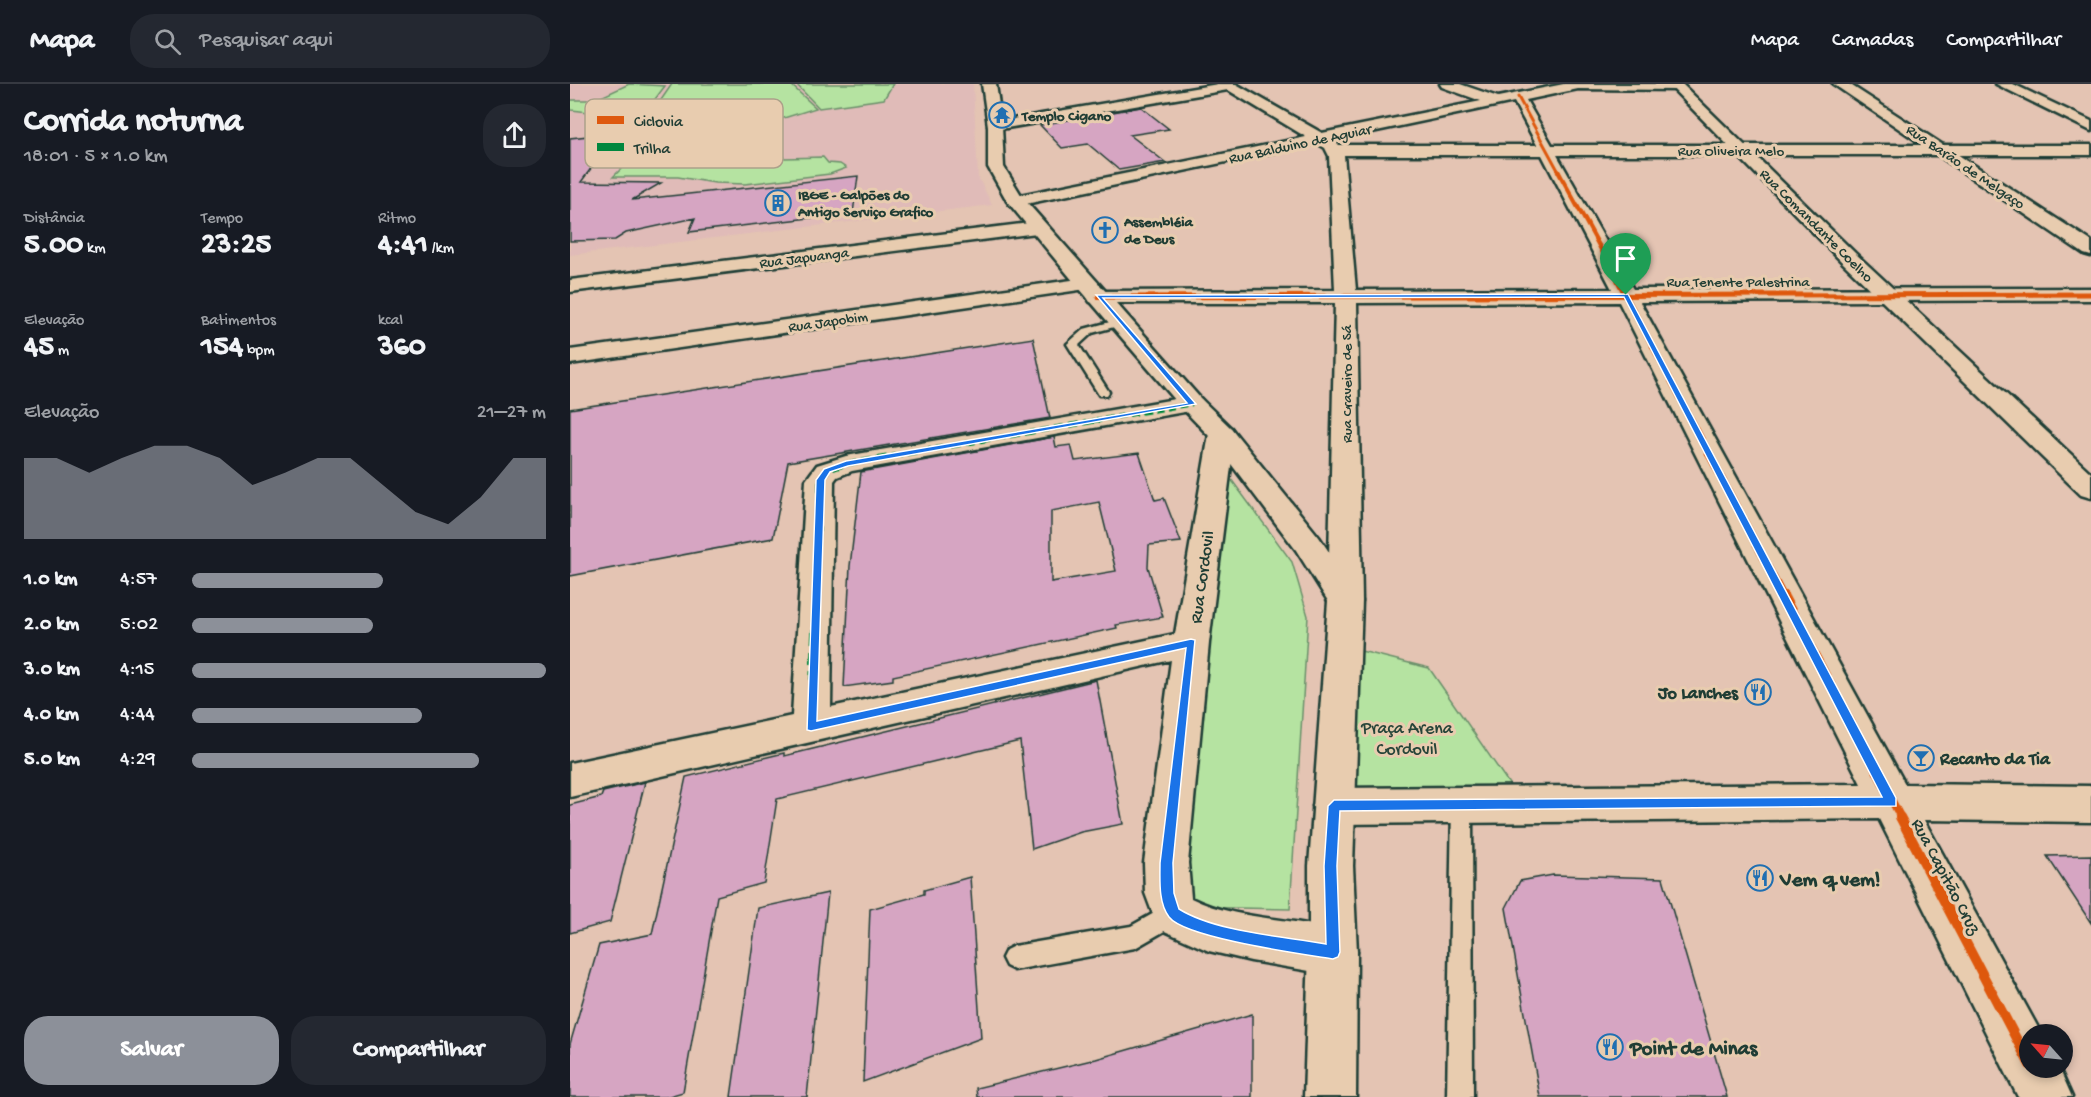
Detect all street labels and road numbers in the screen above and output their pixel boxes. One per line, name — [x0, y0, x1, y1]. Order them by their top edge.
street label: Rua Balduino de Aguiar — [1228, 121, 1375, 169]
street label: Rua Barão de Melgaço — [1902, 121, 2028, 214]
street label: Rua Oliveira Melo — [1678, 143, 1784, 161]
street label: Rua Comandante Coelho — [1755, 166, 1876, 287]
street label: Rua Japuanga — [759, 244, 851, 273]
street label: Rua Tenente Palestrina — [1666, 274, 1810, 292]
street label: Rua Japobim — [787, 308, 870, 337]
street label: Rua Craveiro de Sá — [1339, 324, 1357, 443]
street label: Rua Cordovil — [1187, 530, 1220, 625]
street label: Rua Capitão Cruz — [1905, 816, 1985, 940]

